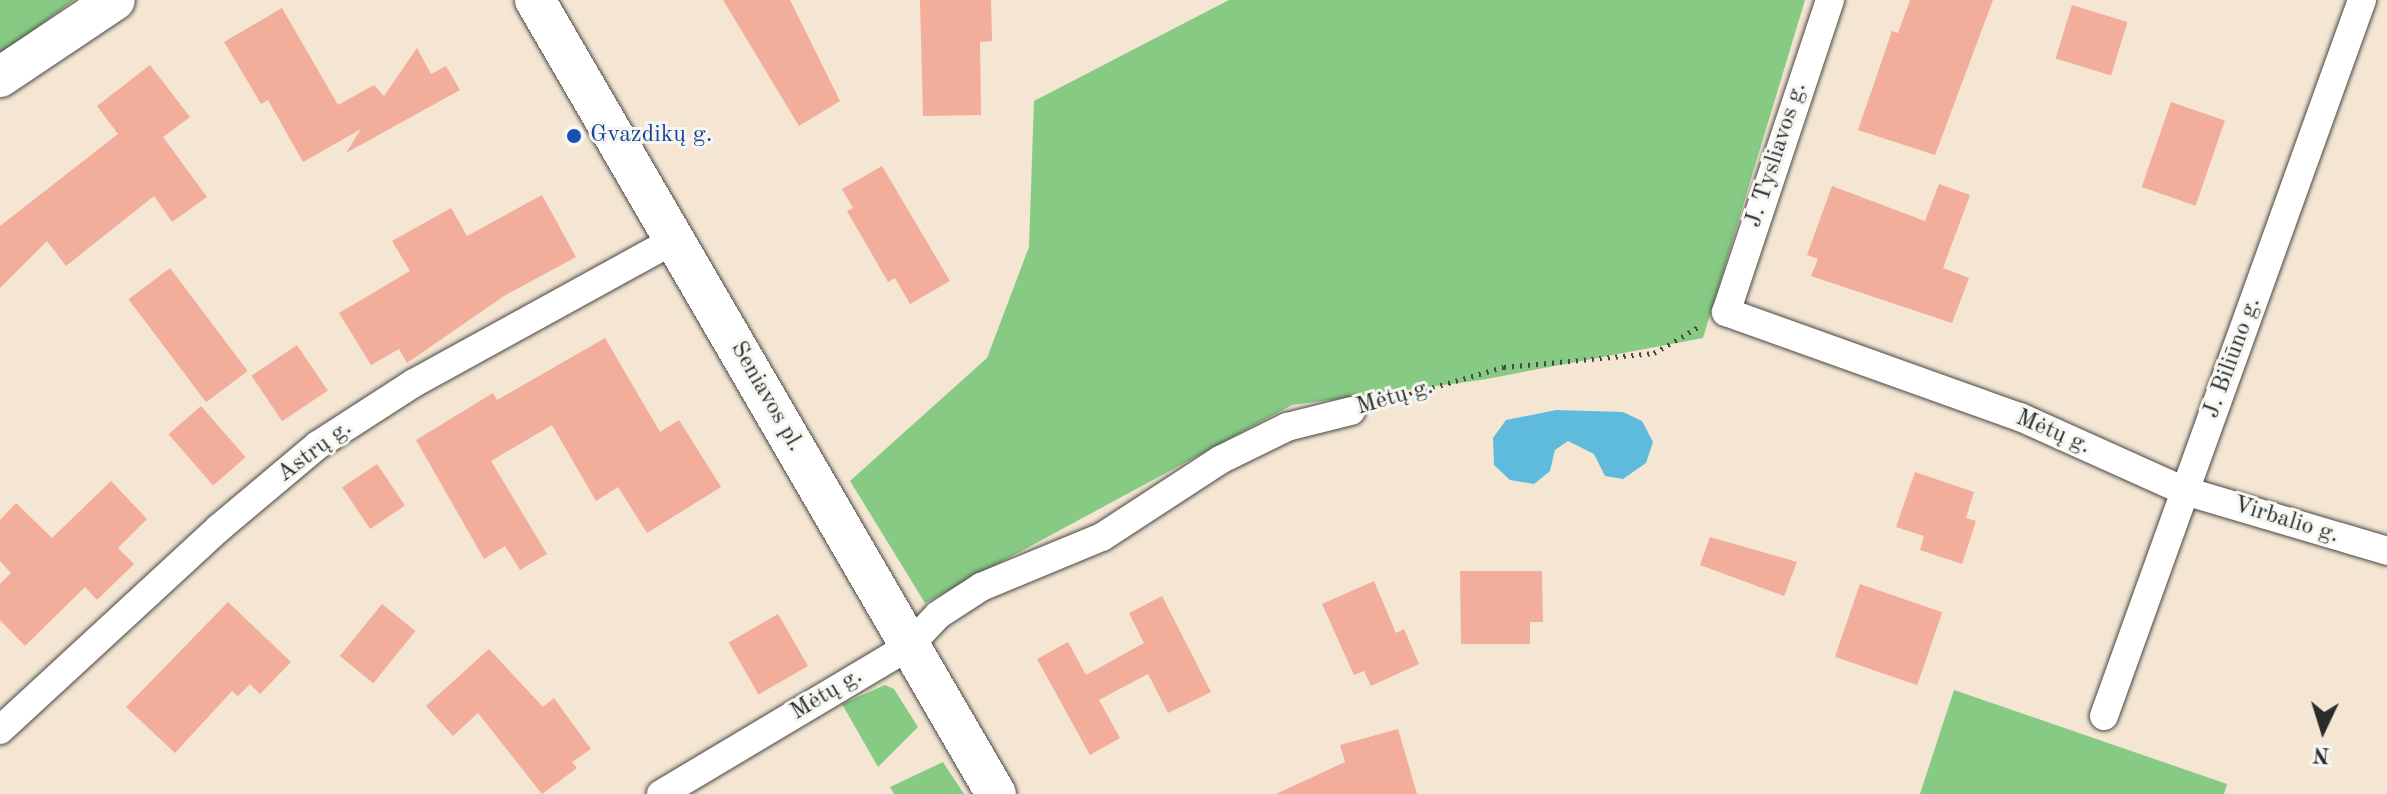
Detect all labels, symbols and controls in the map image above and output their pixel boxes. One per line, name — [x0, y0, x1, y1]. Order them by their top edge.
street label: J. Tysliavos g. — [1740, 79, 1814, 231]
place label: Gvazdikų g. — [590, 122, 712, 150]
marker: Gvazdikų g. — [565, 127, 583, 145]
street label: J. Biliūno g. — [2198, 294, 2268, 422]
street label: Seniavos pl. — [723, 337, 809, 457]
street label: Mėtų g. — [1353, 373, 1437, 423]
street label: Mėtų g. — [2011, 404, 2095, 462]
street label: Astrų g. — [272, 415, 358, 489]
street label: Virbalio g. — [2230, 491, 2342, 551]
street label: Mėtų g. — [786, 662, 868, 728]
north arrow — [2283, 690, 2363, 770]
text: N — [2312, 742, 2330, 766]

